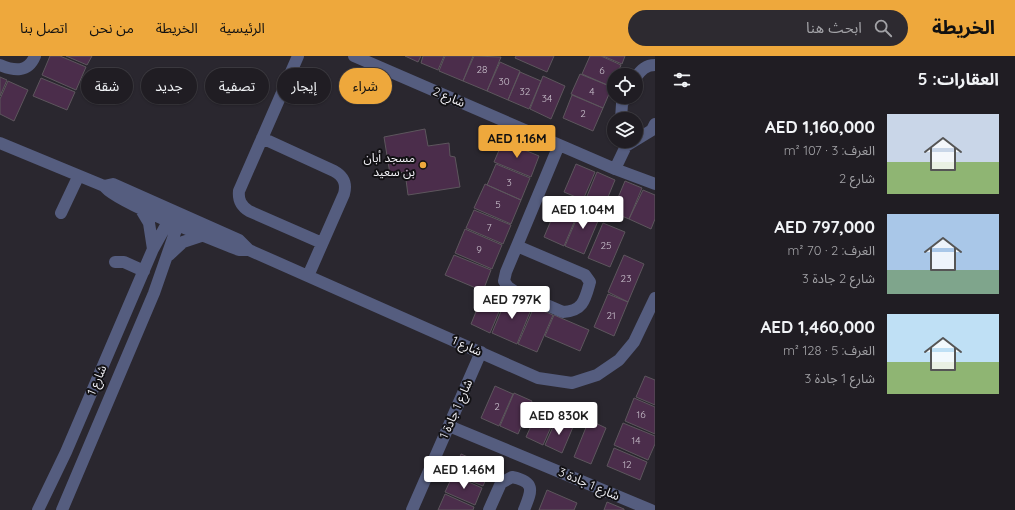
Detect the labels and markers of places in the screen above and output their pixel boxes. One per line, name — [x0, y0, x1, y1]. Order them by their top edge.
pin: AED 1.16M — [471, 125, 563, 159]
place label: مسجد أبان بن سعيد — [363, 150, 415, 179]
marker: مسجد أبان بن سعيد — [418, 160, 428, 170]
pin: AED 1.04M — [537, 196, 629, 230]
pin: AED 797K — [471, 286, 553, 320]
pin: AED 830K — [518, 402, 600, 436]
pin: AED 1.46M — [418, 456, 510, 490]

